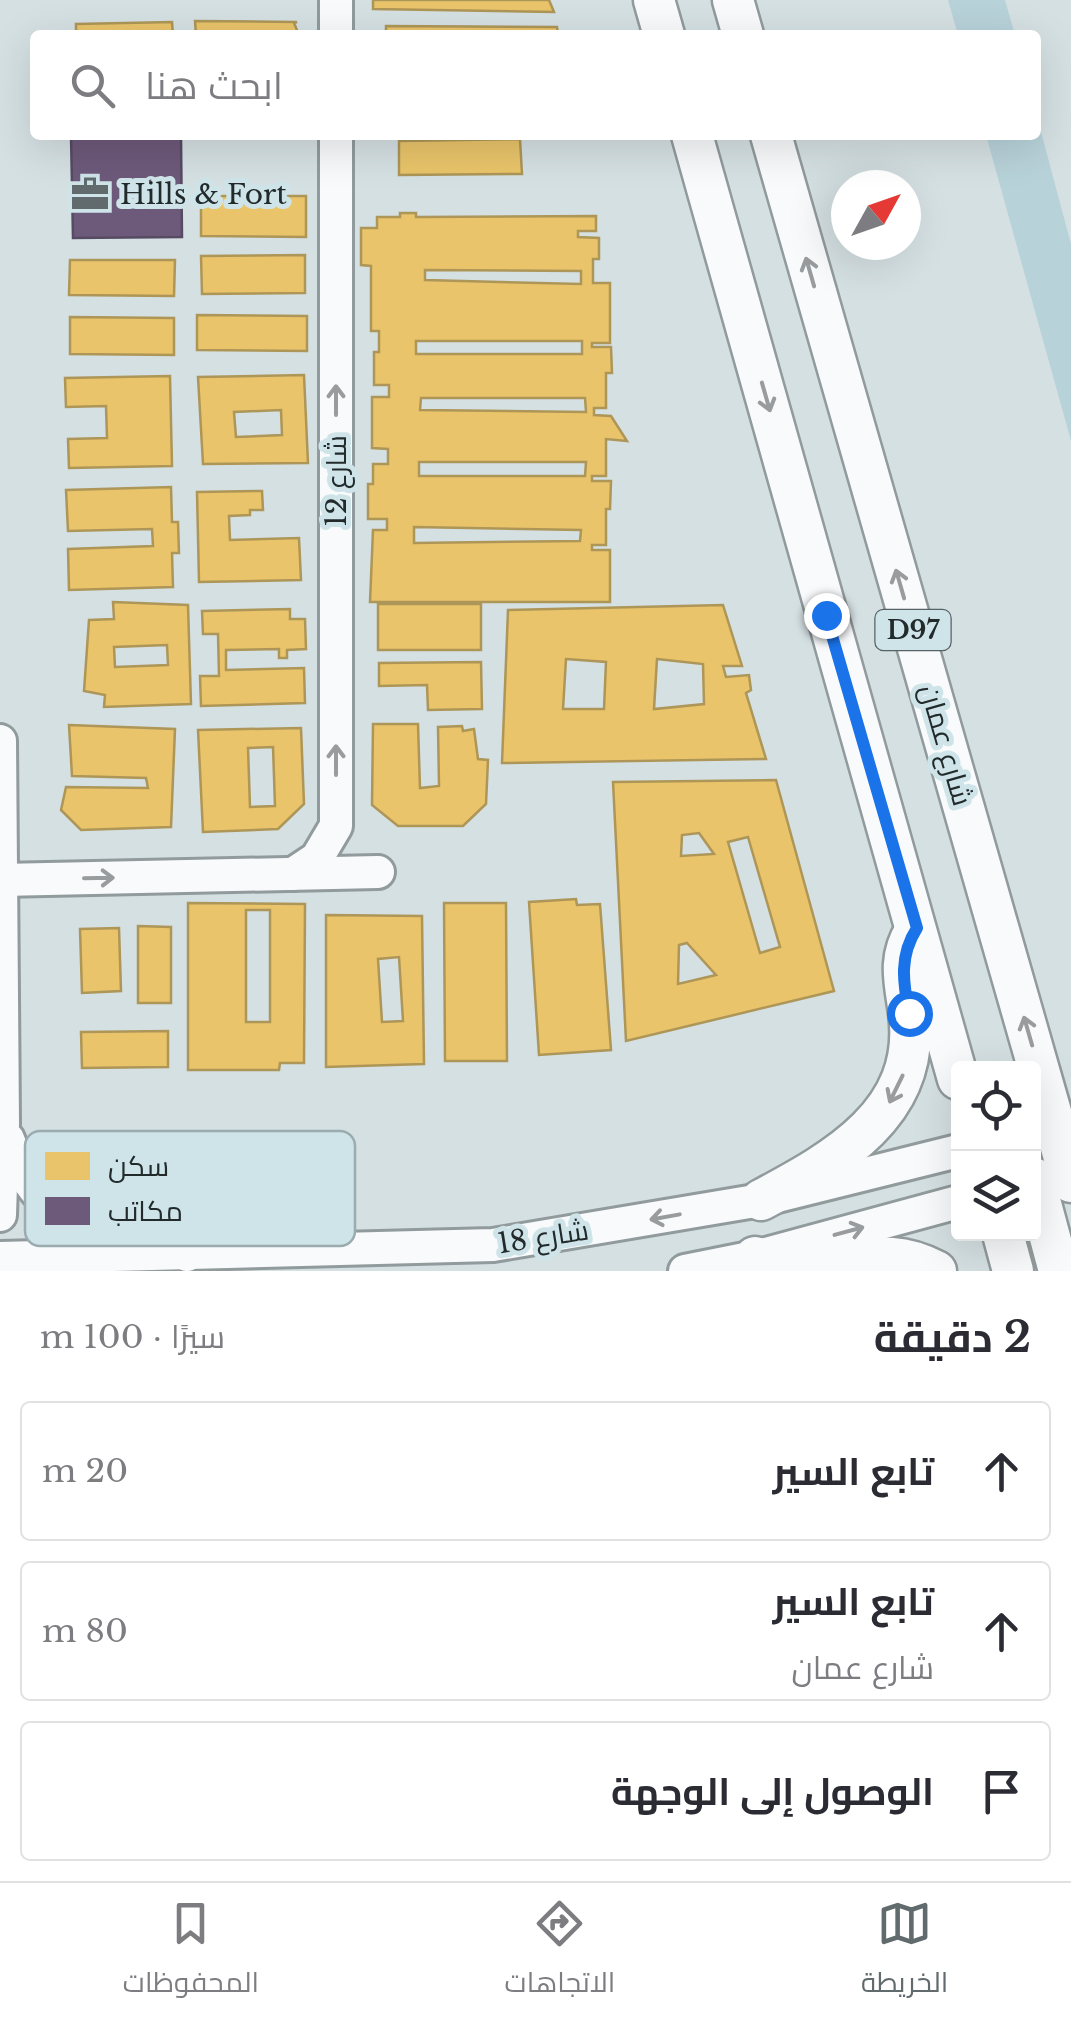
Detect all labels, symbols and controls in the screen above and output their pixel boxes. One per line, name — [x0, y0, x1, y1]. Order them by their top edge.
search box — [30, 30, 1041, 140]
icon: search — [65, 58, 120, 113]
text: ابحث هنا — [145, 62, 283, 109]
north arrow — [831, 170, 921, 260]
office icon: Hills & Fort — [69, 173, 111, 215]
place label: Hills & Fort — [120, 177, 287, 212]
one-way arrow — [800, 256, 818, 288]
one-way arrow — [757, 381, 776, 413]
one-way arrow — [326, 384, 346, 416]
street label: شارع 12 — [319, 435, 355, 527]
one-way arrow — [889, 569, 908, 600]
route end — [804, 593, 850, 639]
road number: D97 — [876, 610, 950, 650]
street label: شارع عمان — [911, 680, 980, 810]
one-way arrow — [326, 744, 346, 776]
one-way arrow — [82, 868, 114, 888]
route start — [887, 991, 933, 1037]
one-way arrow — [1018, 1016, 1036, 1047]
map controls — [951, 1061, 1041, 1241]
button: locate — [951, 1061, 1041, 1151]
one-way arrow — [885, 1073, 904, 1103]
legend — [25, 1131, 355, 1246]
text: سكن — [108, 1149, 169, 1184]
button: layers — [951, 1151, 1041, 1241]
text: مكاتب — [108, 1194, 183, 1229]
one-way arrow — [650, 1208, 682, 1227]
street label: شارع 18 — [495, 1213, 591, 1262]
one-way arrow — [833, 1221, 864, 1240]
text: 2 دقيقة — [874, 1311, 1031, 1363]
text: سيرًا · 100 m — [40, 1317, 225, 1357]
icon: ahead — [974, 1444, 1029, 1499]
text: تابع السير — [773, 1448, 934, 1495]
text: 20 m — [42, 1451, 128, 1491]
text: تابع السير — [773, 1578, 934, 1625]
icon: ahead — [974, 1604, 1029, 1659]
text: 80 m — [42, 1611, 128, 1651]
text: شارع عمان — [792, 1648, 934, 1688]
icon: arrive — [974, 1764, 1029, 1819]
text: الوصول إلى الوجهة — [611, 1768, 934, 1815]
tab: المحفوظات — [123, 1896, 259, 2008]
tab: الاتجاهات — [505, 1896, 615, 2008]
tab: الخريطة — [861, 1896, 948, 2008]

